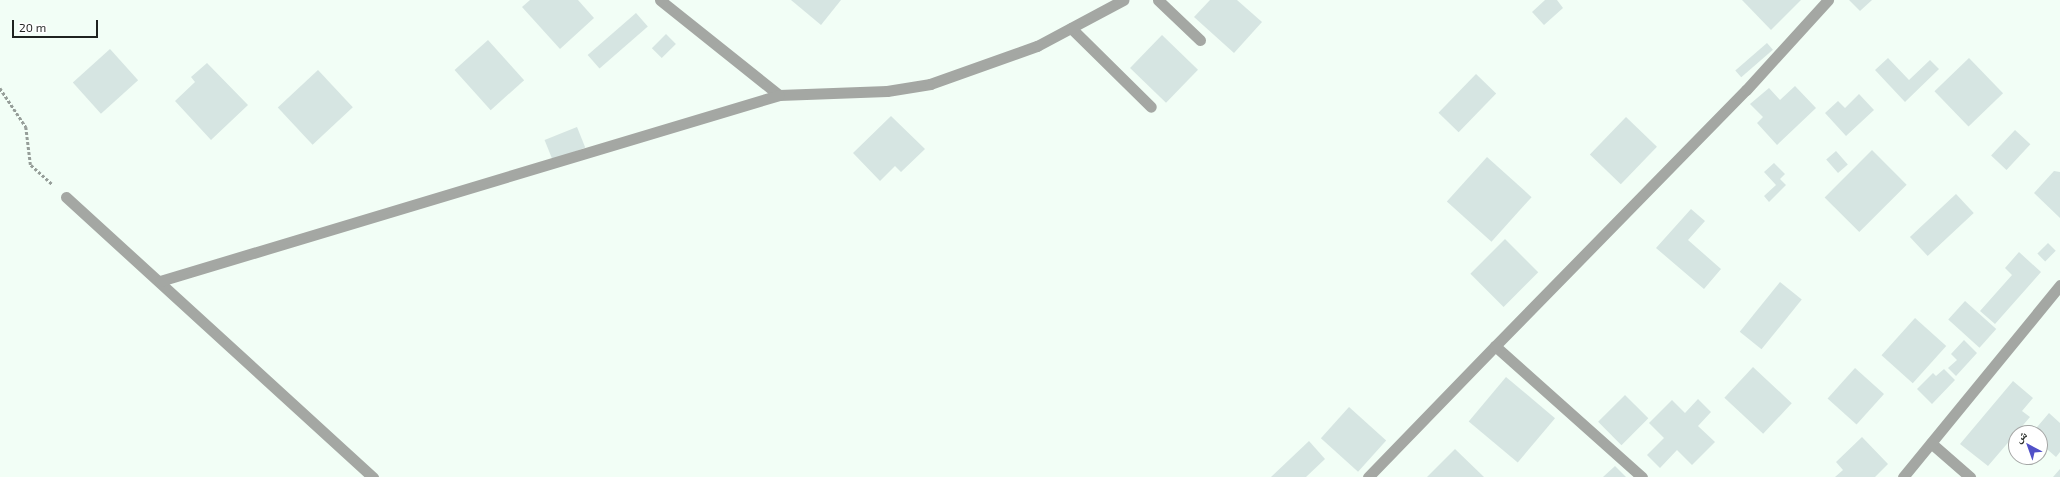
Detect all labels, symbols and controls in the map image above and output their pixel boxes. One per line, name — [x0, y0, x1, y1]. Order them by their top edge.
scale bar — [14, 12, 100, 38]
text: 20 m — [19, 20, 46, 34]
north arrow — [2008, 425, 2048, 465]
text: ش — [2012, 428, 2029, 445]

